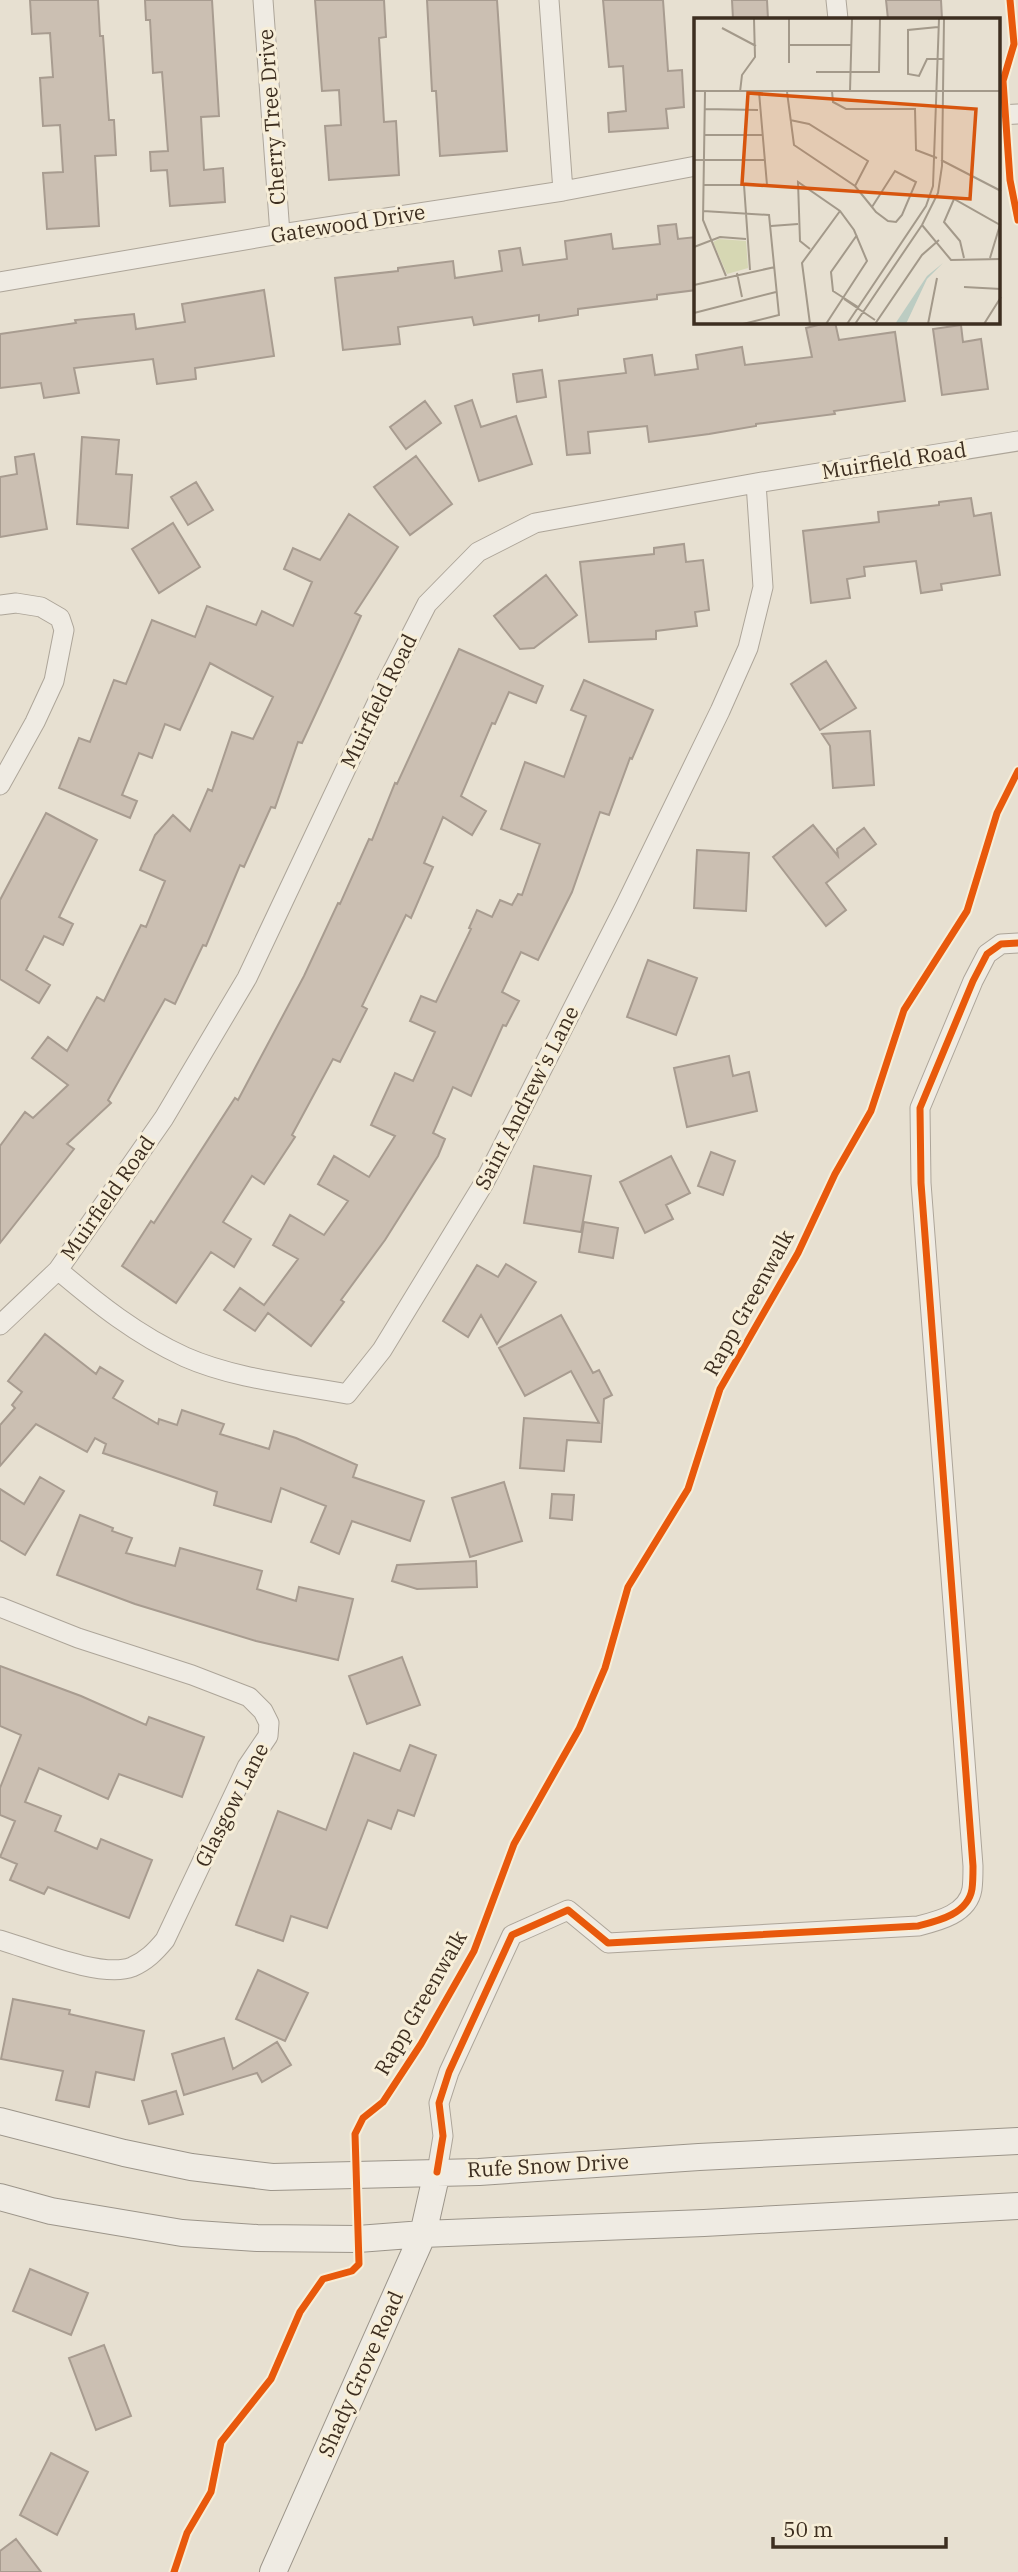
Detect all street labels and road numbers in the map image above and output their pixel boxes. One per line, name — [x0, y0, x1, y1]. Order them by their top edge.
street label: Cherry Tree Drive — [251, 28, 291, 206]
street label: Gatewood Drive — [269, 197, 427, 249]
street label: Muirfield Road — [819, 435, 968, 485]
street label: Muirfield Road — [333, 629, 423, 772]
street label: Saint Andrew's Lane — [468, 1001, 585, 1194]
street label: Muirfield Road — [54, 1129, 161, 1265]
street label: Rapp Greenwalk — [696, 1224, 800, 1380]
street label: Glasgow Lane — [188, 1738, 274, 1871]
street label: Rapp Greenwalk — [367, 1924, 473, 2080]
street label: Rufe Snow Drive — [466, 2147, 629, 2183]
street label: Shady Grove Road — [311, 2286, 409, 2461]

